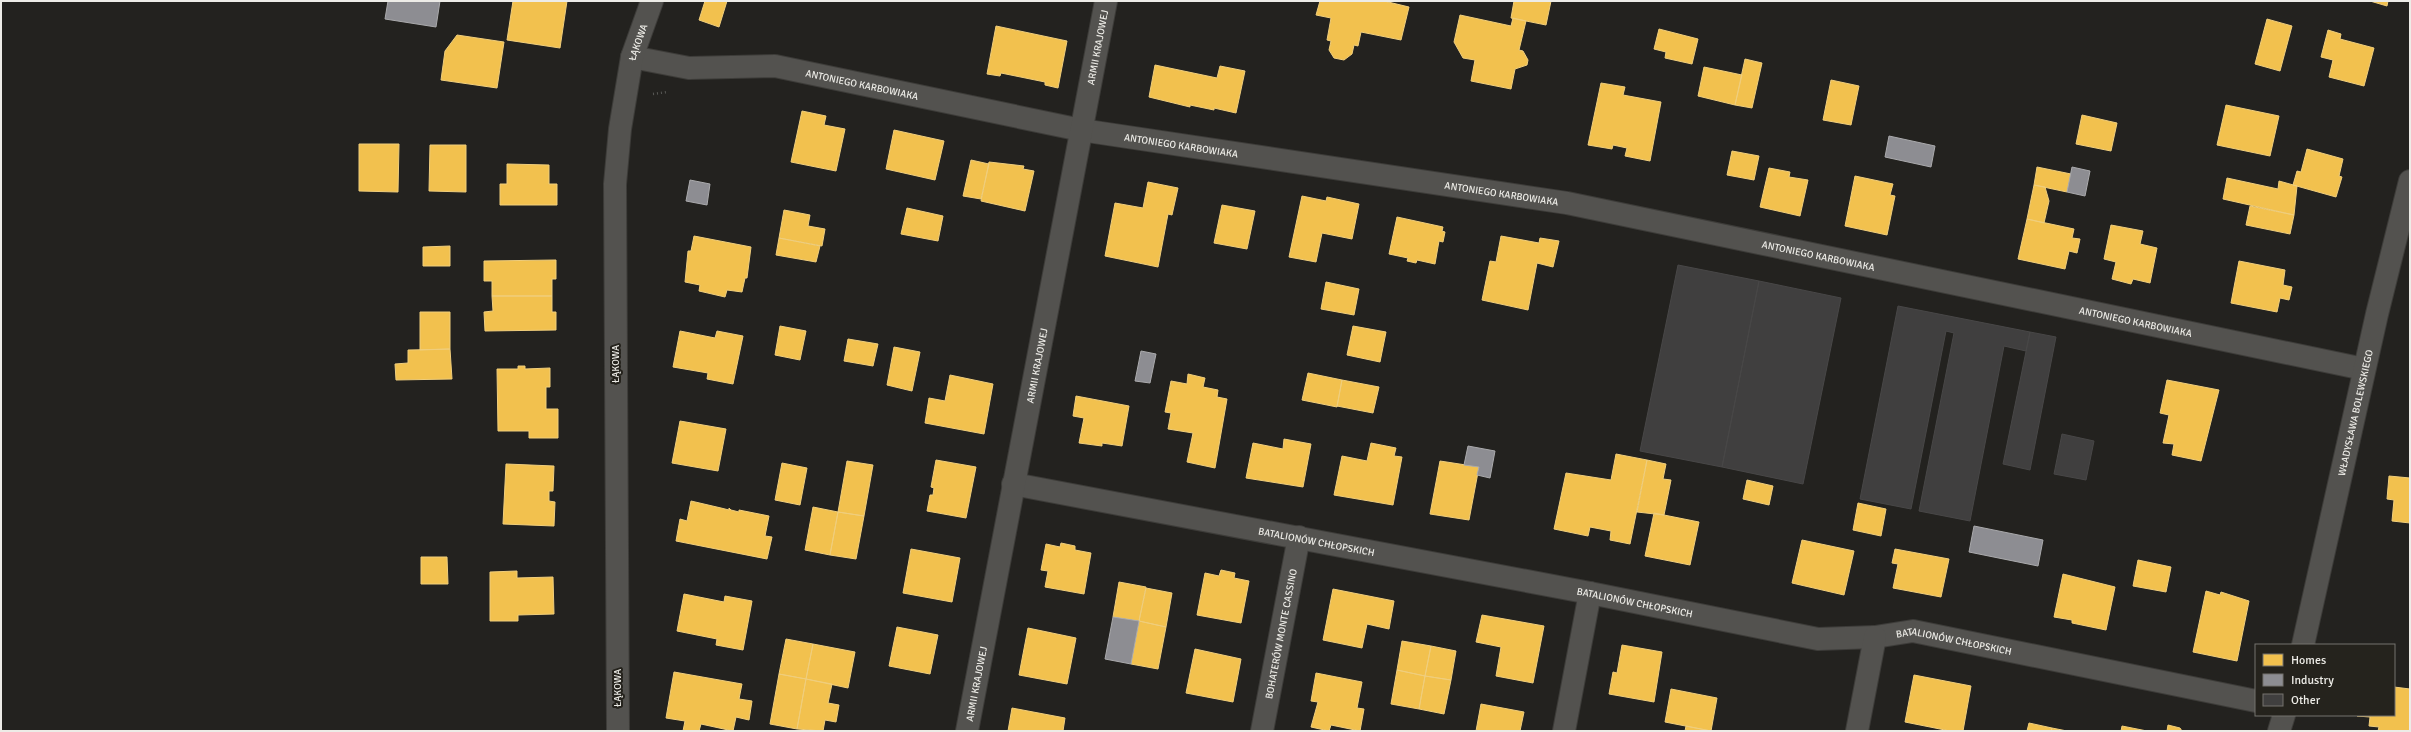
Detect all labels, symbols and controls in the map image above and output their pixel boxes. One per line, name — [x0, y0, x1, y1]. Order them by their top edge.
street label: ARMII KRAJOWEJ — [1085, 9, 1111, 86]
street label: ŁĄKOWA — [627, 23, 650, 61]
street label: ANTONIEGO KARBOWIAKA — [804, 68, 919, 103]
street label: ANTONIEGO KARBOWIAKA — [1123, 132, 1239, 161]
street label: ANTONIEGO KARBOWIAKA — [1444, 180, 1559, 209]
street label: ANTONIEGO KARBOWIAKA — [1761, 239, 1876, 274]
street label: ANTONIEGO KARBOWIAKA — [2078, 305, 2193, 340]
street label: ARMII KRAJOWEJ — [1025, 327, 1051, 404]
street label: ŁĄKOWA — [610, 345, 622, 383]
street label: WŁADYSŁAWA BOLEWSKIEGO — [2336, 348, 2376, 477]
street label: BATALIONÓW CHŁOPSKICH — [1257, 525, 1376, 559]
street label: BOHATERÓW MONTE CASSINO — [1263, 567, 1300, 700]
street label: BATALIONÓW CHŁOPSKICH — [1576, 586, 1694, 621]
street label: BATALIONÓW CHŁOPSKICH — [1895, 626, 2013, 658]
legend — [2255, 644, 2395, 716]
street label: ARMII KRAJOWEJ — [964, 645, 990, 723]
text: Homes — [2291, 653, 2326, 668]
street label: ŁĄKOWA — [612, 669, 624, 707]
text: Industry — [2291, 673, 2334, 688]
text: Other — [2291, 693, 2321, 708]

